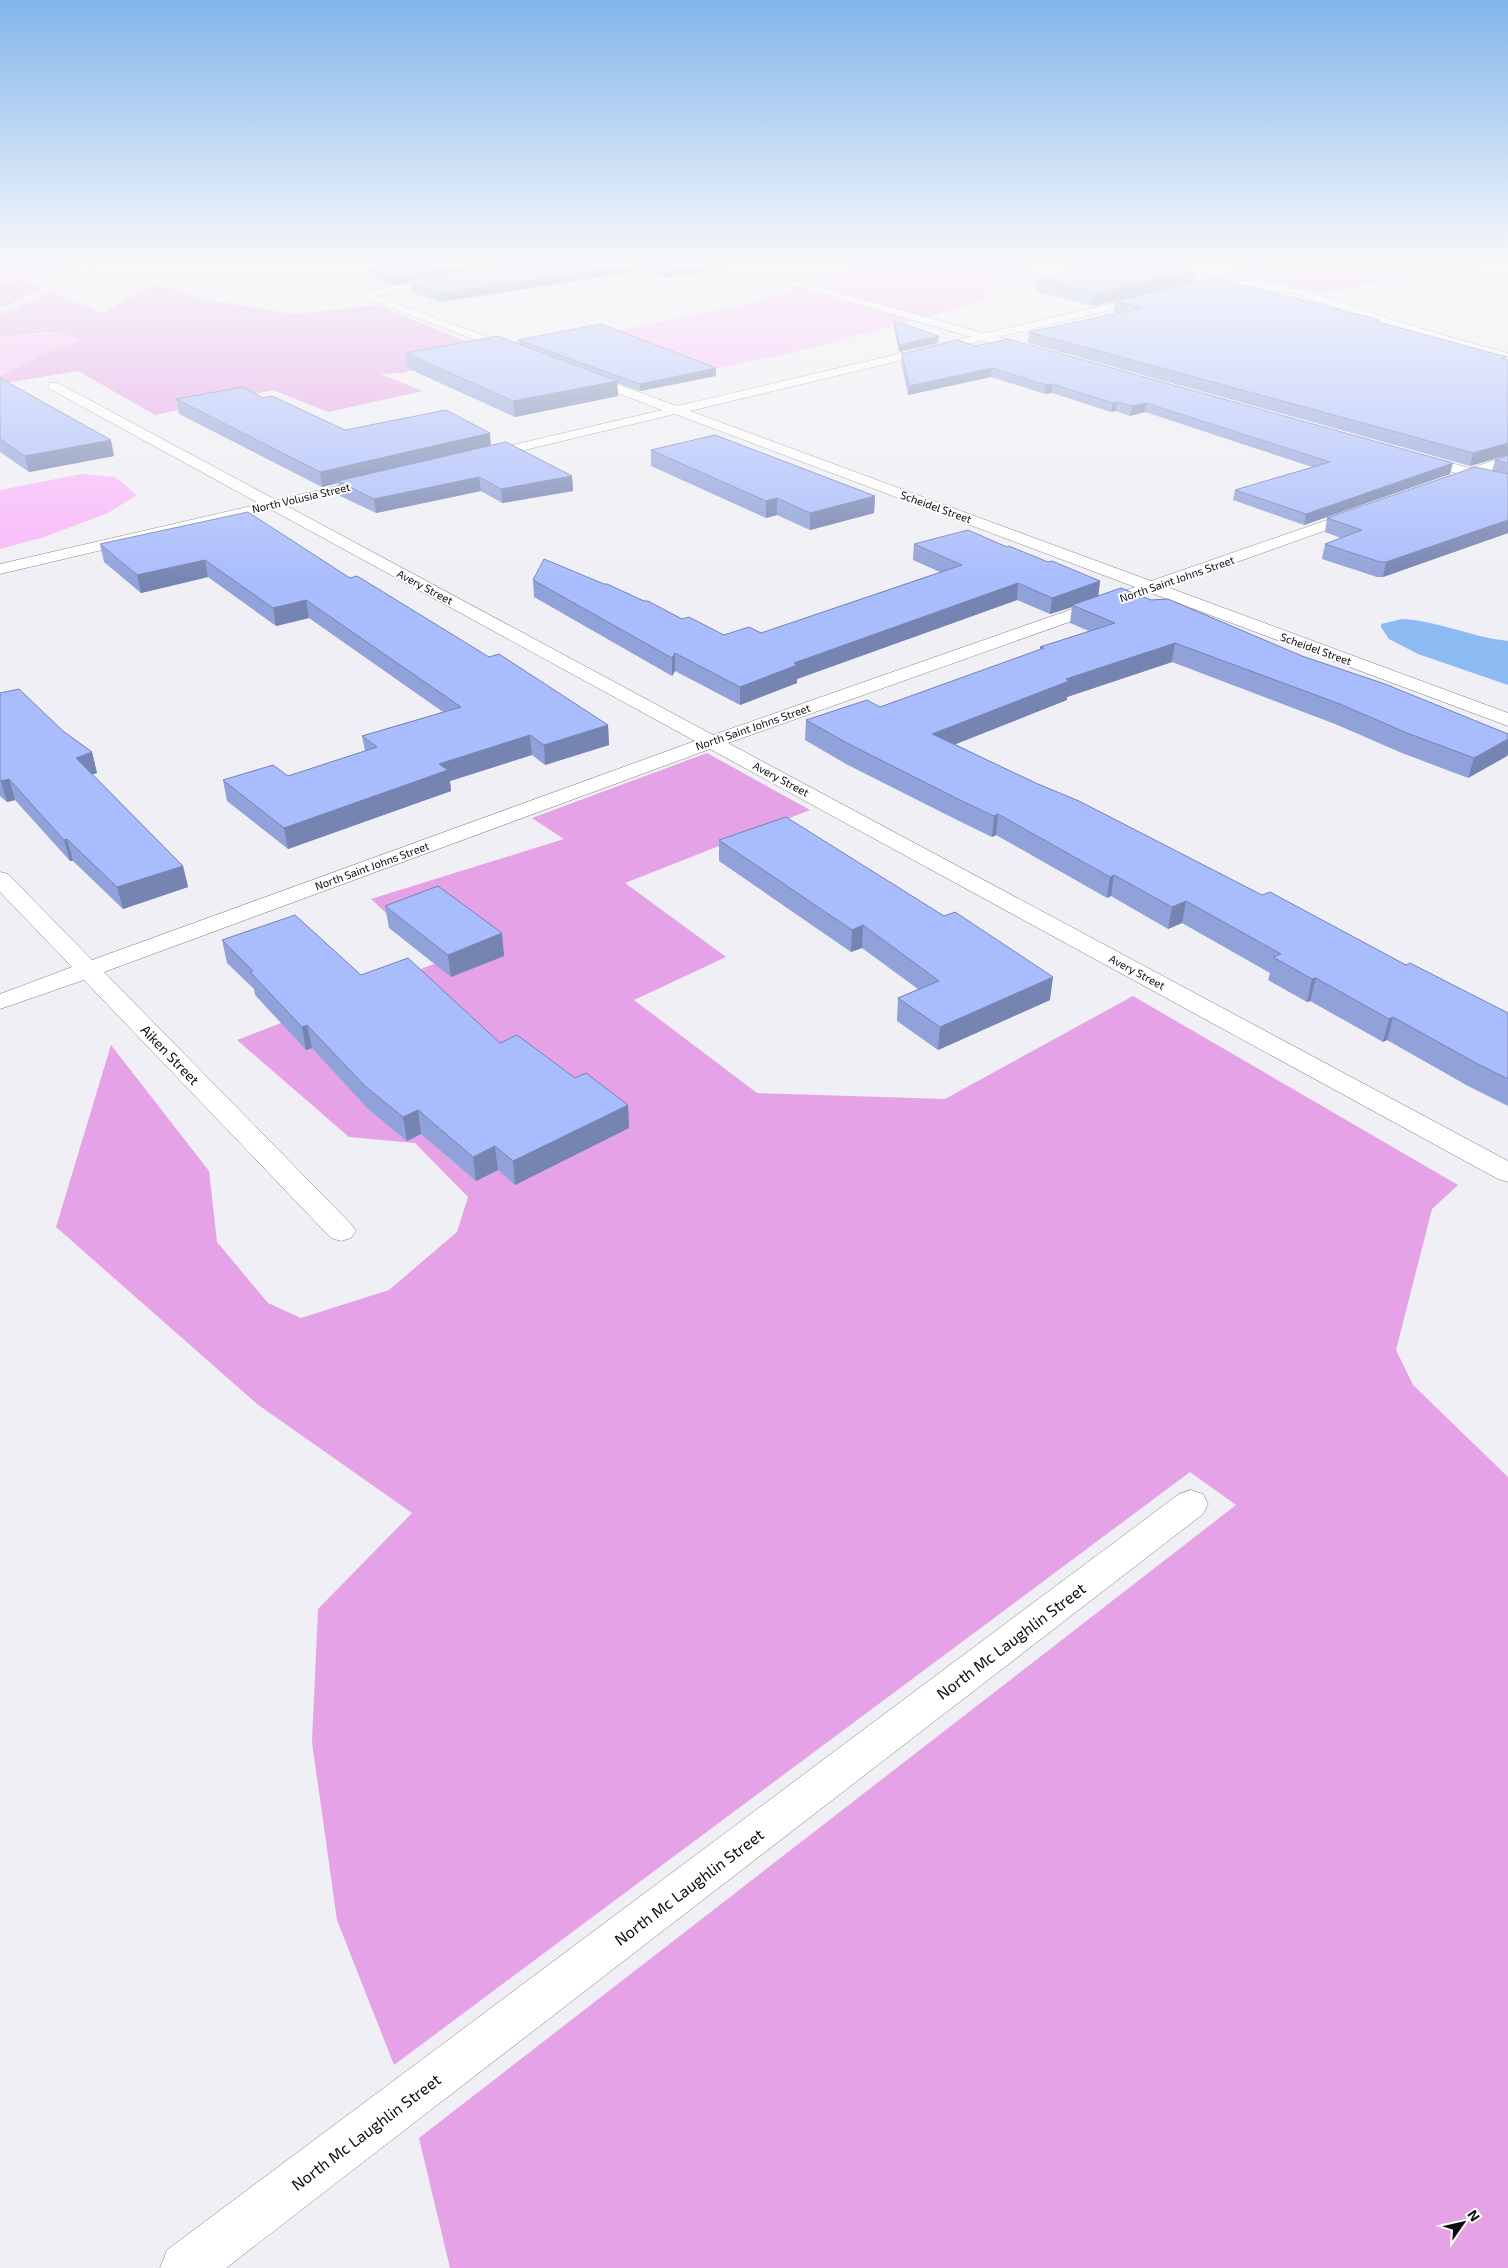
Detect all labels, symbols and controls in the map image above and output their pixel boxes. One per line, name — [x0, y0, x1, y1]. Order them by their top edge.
street label: North Volusia Street — [250, 480, 351, 515]
street label: Scheidel Street — [899, 488, 974, 525]
street label: North Saint Johns Street — [1118, 553, 1236, 604]
street label: Avery Street — [395, 566, 455, 607]
street label: Scheidel Street — [1279, 630, 1354, 667]
street label: North Saint Johns Street — [694, 701, 812, 752]
street label: Avery Street — [751, 758, 811, 799]
street label: North Saint Johns Street — [313, 839, 431, 892]
street label: Avery Street — [1107, 951, 1167, 992]
street label: Aiken Street — [138, 1021, 203, 1088]
street label: North Mc Laughlin Street — [932, 1578, 1089, 1703]
street label: North Mc Laughlin Street — [610, 1824, 767, 1949]
street label: North Mc Laughlin Street — [287, 2069, 444, 2194]
north arrow — [1438, 2198, 1488, 2248]
text: N — [1464, 2207, 1484, 2224]

